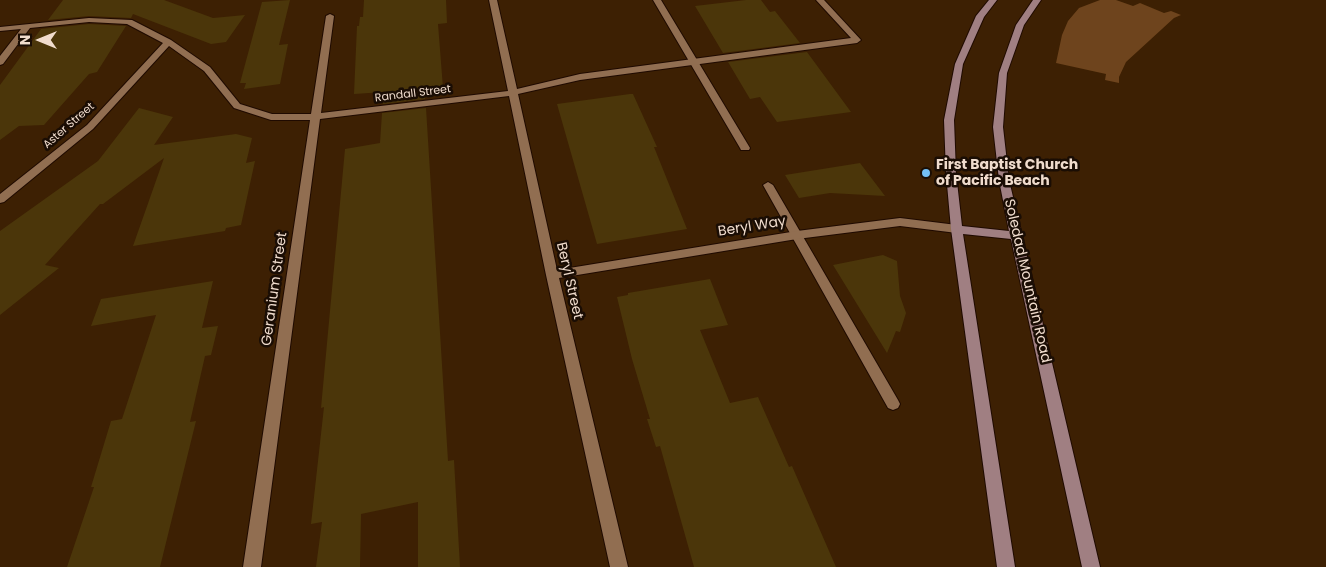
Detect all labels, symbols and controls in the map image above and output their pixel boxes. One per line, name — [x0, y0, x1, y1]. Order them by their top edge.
north arrow — [15, 15, 65, 65]
text: N — [15, 35, 35, 45]
street label: Randall Street — [374, 83, 452, 105]
street label: Aster Street — [41, 100, 97, 152]
place label: First Baptist Church of Pacific Beach — [936, 157, 1078, 190]
marker: First Baptist Church of Pacific Beach — [920, 167, 932, 179]
street label: Soledad Mountain Road — [1000, 198, 1054, 364]
street label: Beryl Way — [717, 213, 787, 241]
street label: Geranium Street — [259, 231, 291, 347]
street label: Beryl Street — [552, 241, 586, 321]

